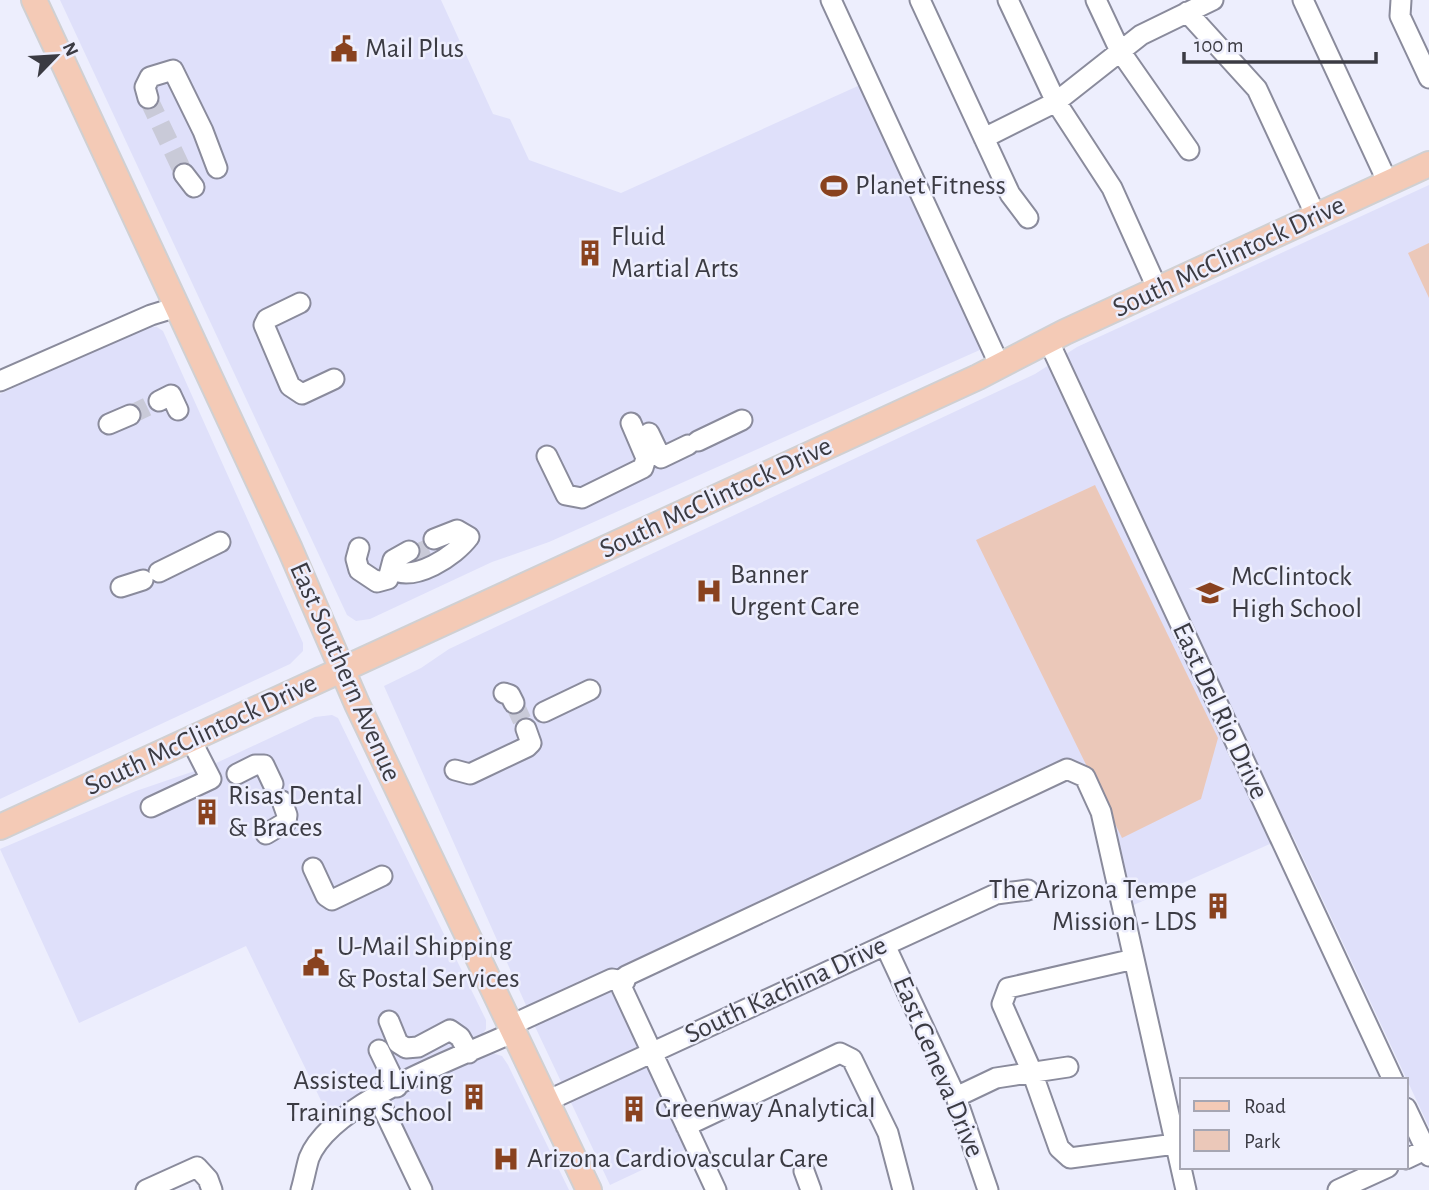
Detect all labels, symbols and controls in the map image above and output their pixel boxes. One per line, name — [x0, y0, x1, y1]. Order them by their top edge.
north arrow — [21, 21, 91, 91]
scale bar — [1184, 21, 1376, 65]
public building icon: Mail Plus — [329, 34, 359, 64]
place label: Mail Plus — [365, 35, 464, 63]
text: 100 m — [1194, 35, 1244, 56]
text: N — [59, 39, 81, 59]
sports icon: Planet Fitness — [819, 171, 849, 201]
place label: Planet Fitness — [855, 172, 1006, 200]
street label: South McClintock Drive — [1109, 191, 1349, 323]
place label: Fluid Martial Arts — [611, 223, 739, 283]
building icon: Fluid Martial Arts — [575, 238, 605, 268]
street label: South McClintock Drive — [596, 432, 836, 564]
street label: East Southern Avenue — [284, 558, 406, 786]
place label: Banner Urgent Care — [730, 561, 860, 621]
place label: McClintock High School — [1231, 563, 1362, 623]
hospital icon: Banner Urgent Care — [694, 576, 724, 606]
school or university icon: McClintock High School — [1195, 578, 1225, 608]
street label: East Del Rio Drive — [1167, 618, 1273, 804]
street label: South McClintock Drive — [81, 669, 321, 801]
place label: Risas Dental & Braces — [228, 782, 363, 842]
building icon: Risas Dental & Braces — [192, 797, 222, 827]
place label: The Arizona Tempe Mission - LDS — [989, 876, 1197, 936]
building icon: The Arizona Tempe Mission - LDS — [1203, 891, 1233, 921]
street label: South Kachina Drive — [681, 931, 891, 1049]
place label: U-Mail Shipping & Postal Services — [337, 933, 520, 993]
public building icon: U-Mail Shipping & Postal Services — [301, 948, 331, 978]
street label: East Geneva Drive — [887, 972, 989, 1162]
place label: Assisted Living Training School — [286, 1067, 453, 1127]
legend — [1180, 1078, 1408, 1169]
building icon: Assisted Living Training School — [459, 1082, 489, 1112]
building icon: Greenway Analytical — [619, 1094, 649, 1124]
place label: Greenway Analytical — [655, 1095, 876, 1123]
text: Road — [1244, 1096, 1286, 1117]
text: Park — [1244, 1131, 1281, 1152]
hospital icon: Arizona Cardiovascular Care — [491, 1144, 521, 1174]
place label: Arizona Cardiovascular Care — [527, 1145, 828, 1173]

